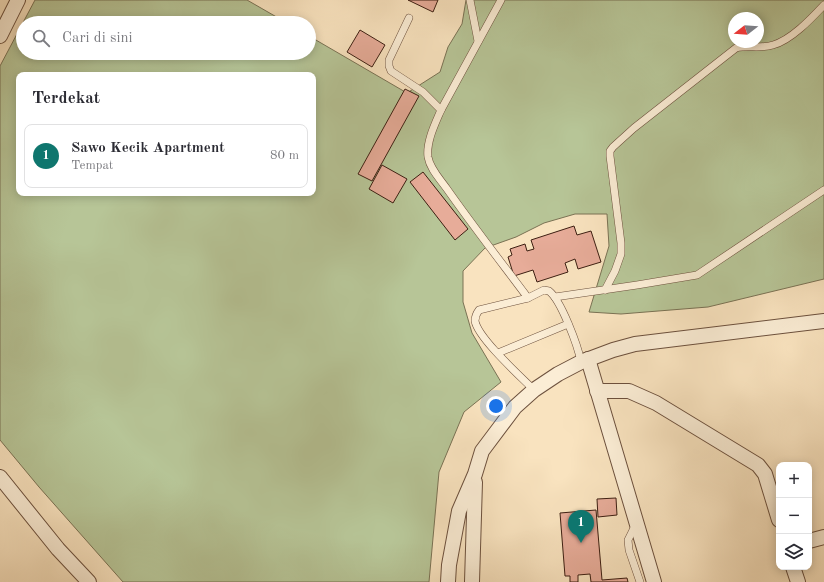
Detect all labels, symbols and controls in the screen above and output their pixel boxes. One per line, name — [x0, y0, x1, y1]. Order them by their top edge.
north arrow — [728, 12, 764, 48]
search box — [16, 16, 316, 60]
icon: search — [30, 27, 52, 49]
text: Cari di sini — [62, 31, 133, 46]
text: Terdekat — [32, 90, 100, 107]
text: Sawo Kecik Apartment — [71, 141, 225, 156]
text: 1 — [42, 149, 50, 162]
text: 80 m — [270, 149, 299, 162]
text: Tempat — [71, 159, 113, 172]
your location — [486, 396, 506, 416]
map controls — [776, 462, 812, 570]
button: + — [776, 462, 812, 498]
button: − — [776, 498, 812, 534]
pin: 1 — [568, 510, 594, 543]
button: layers — [776, 534, 812, 570]

